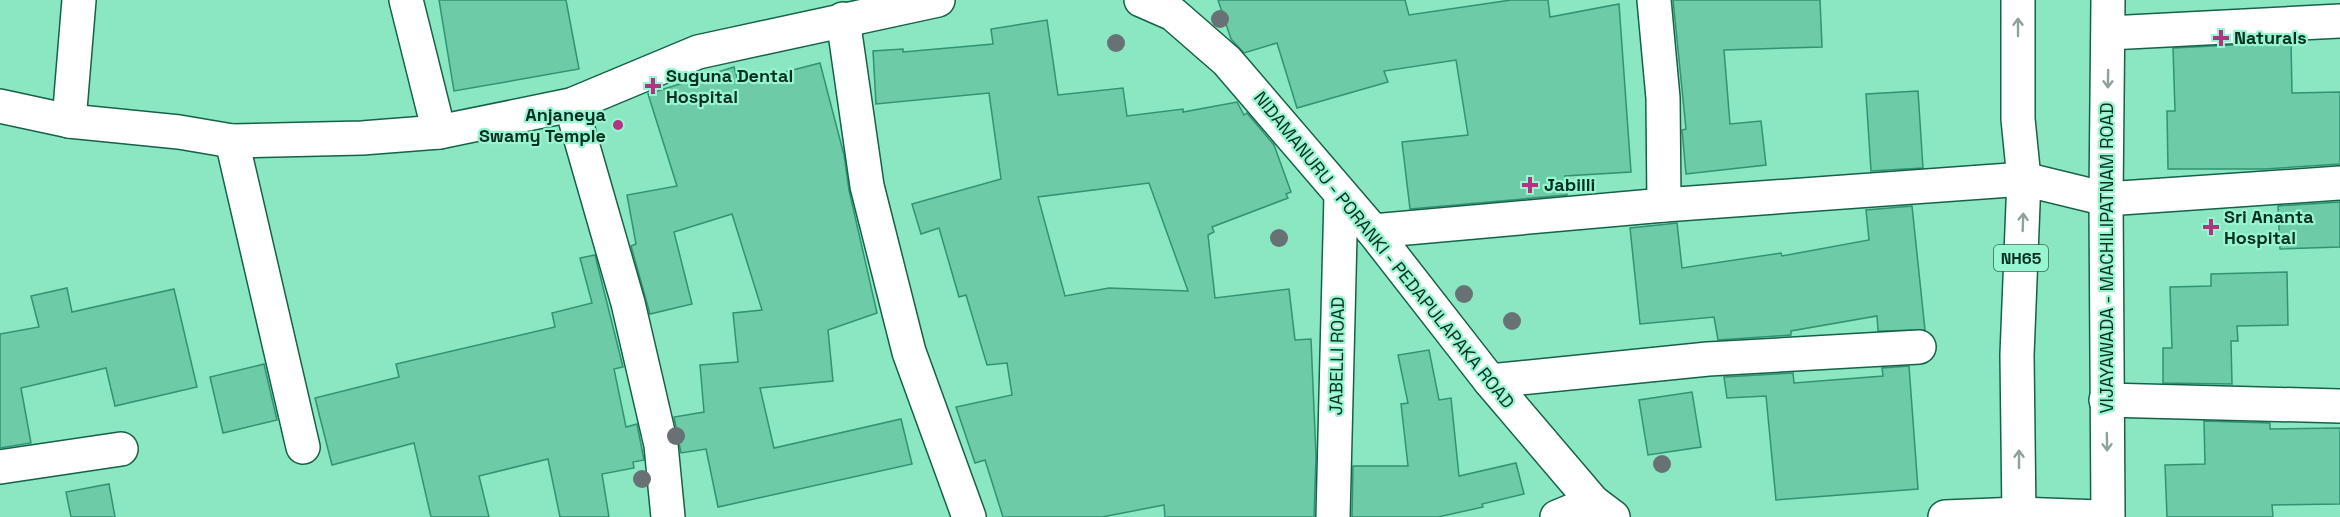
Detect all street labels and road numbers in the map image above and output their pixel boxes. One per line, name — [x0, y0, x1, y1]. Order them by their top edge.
street label: NIDAMANURU - PORANKI - PEDAPULAPAKA ROAD — [1249, 86, 1520, 413]
street label: VIJAYAWADA - MACHILIPATNAM ROAD — [2095, 102, 2118, 414]
road number: NH65 — [1994, 245, 2048, 271]
street label: JABELLI ROAD — [1324, 296, 1349, 416]

